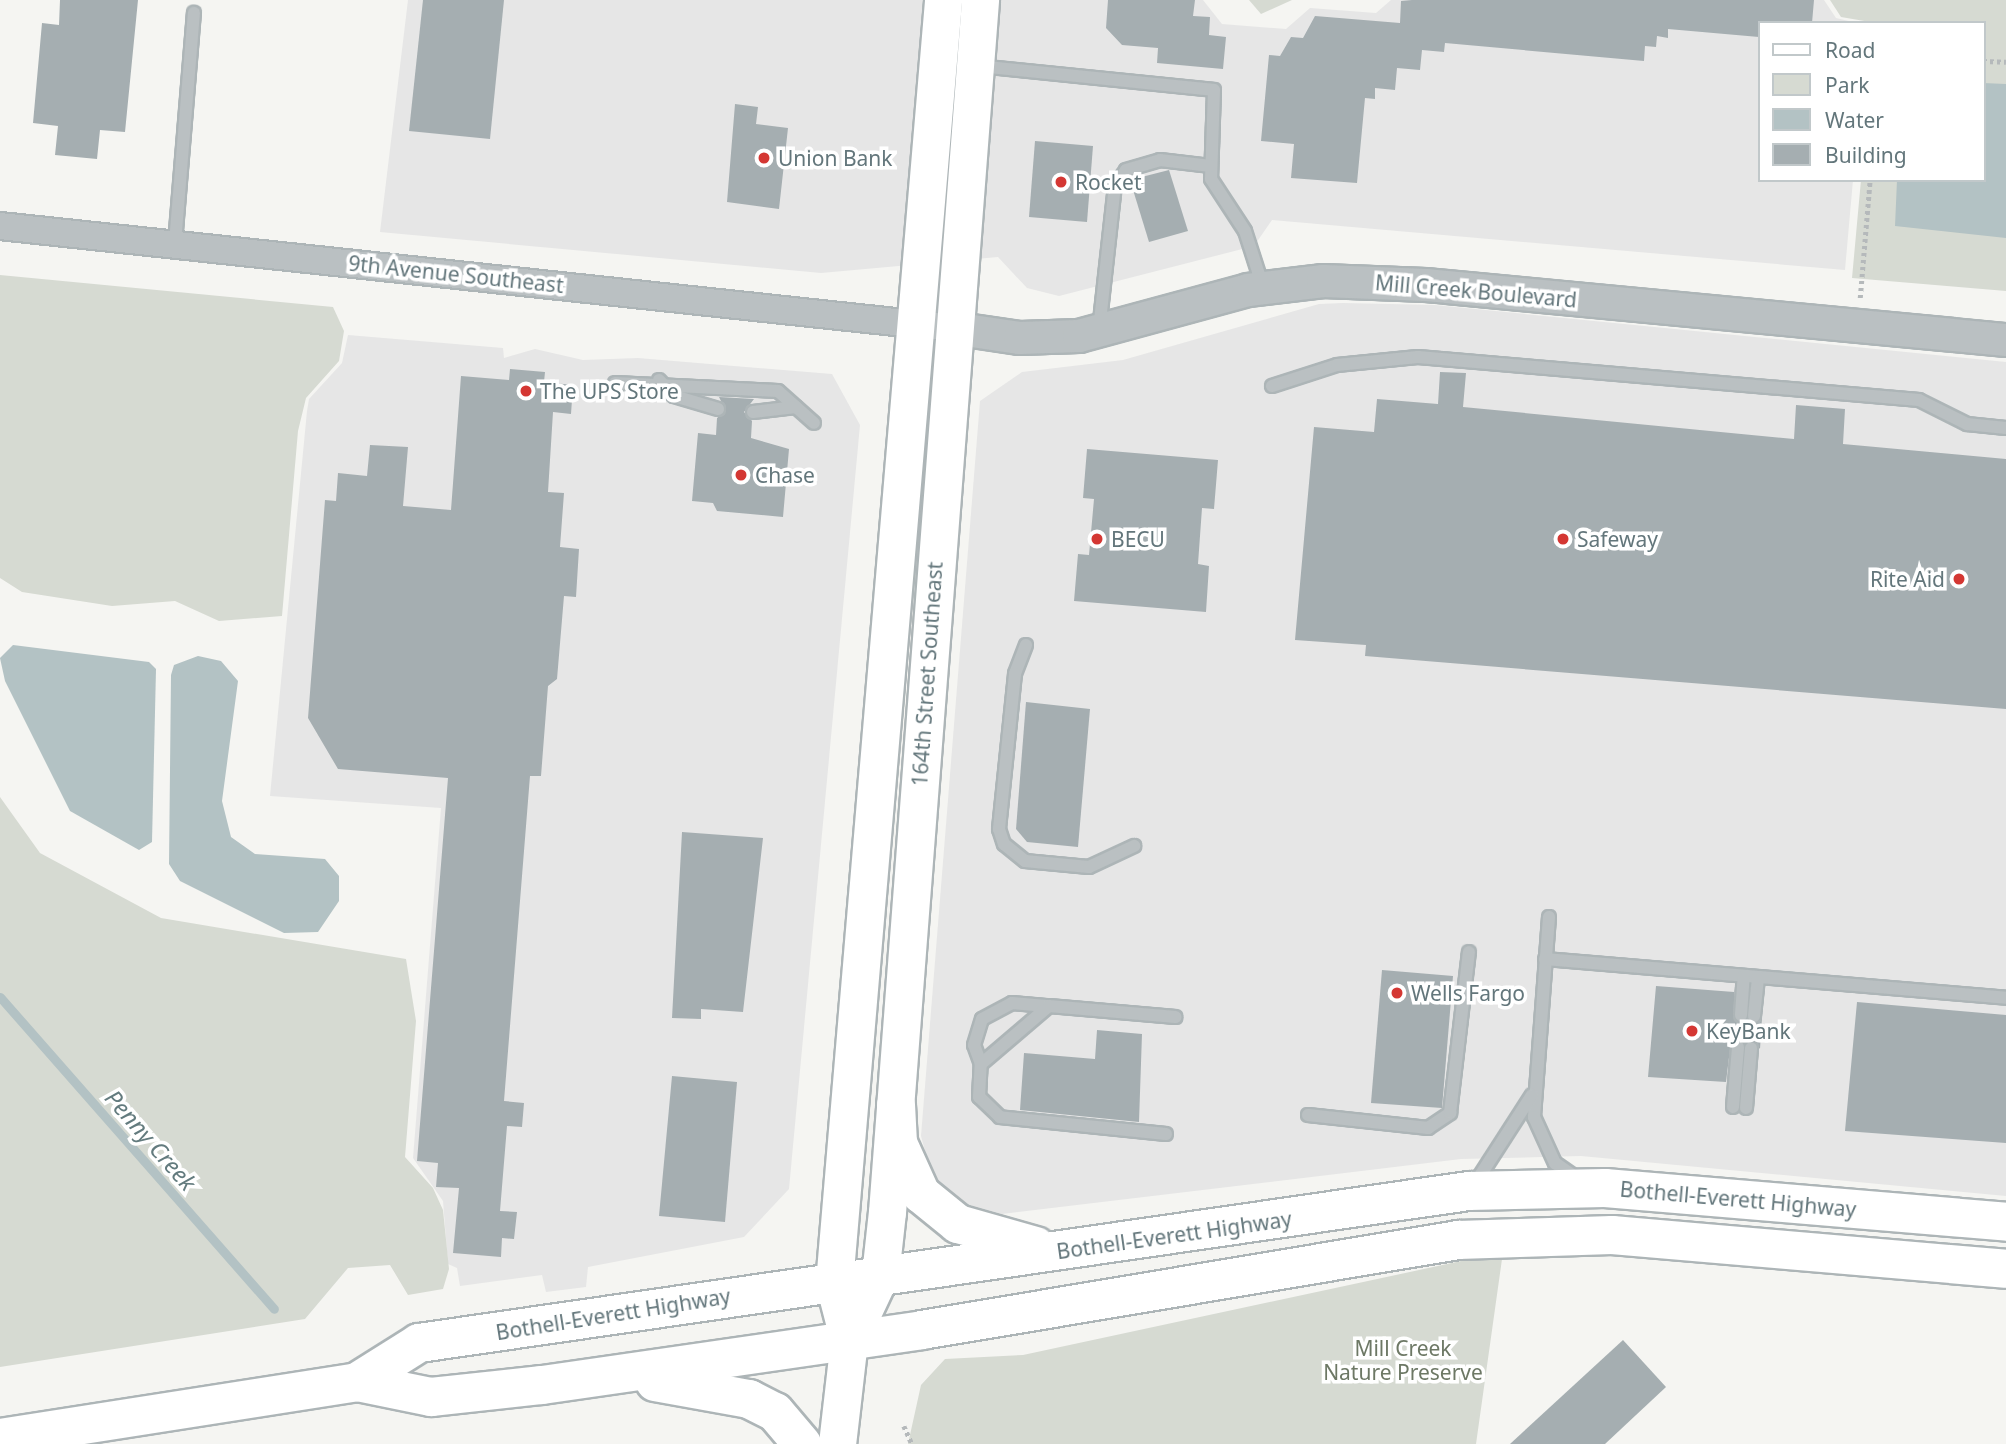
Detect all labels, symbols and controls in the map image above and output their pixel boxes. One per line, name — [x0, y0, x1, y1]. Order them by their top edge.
legend — [1758, 21, 1985, 182]
text: Road — [1825, 36, 1875, 64]
text: Park — [1825, 71, 1869, 99]
text: Water — [1825, 106, 1884, 134]
text: Building — [1825, 141, 1907, 169]
place label: Union Bank — [778, 145, 893, 171]
marker: Union Bank — [756, 150, 772, 166]
place label: Rocket — [1075, 169, 1141, 195]
marker: Rocket — [1053, 174, 1069, 190]
street label: 9th Avenue Southeast — [347, 250, 565, 298]
street label: Mill Creek Boulevard — [1374, 270, 1578, 312]
place label: The UPS Store — [540, 378, 679, 404]
marker: The UPS Store — [518, 383, 534, 399]
place label: Chase — [755, 462, 815, 488]
marker: Chase — [733, 467, 749, 483]
place label: BECU — [1111, 526, 1165, 552]
place label: Safeway — [1577, 526, 1658, 552]
marker: BECU — [1089, 531, 1105, 547]
marker: Safeway — [1555, 531, 1571, 547]
street label: 164th Street Southeast — [907, 561, 947, 787]
place label: Rite Aid — [1870, 566, 1945, 592]
marker: Rite Aid — [1951, 571, 1967, 587]
place label: Wells Fargo — [1411, 980, 1525, 1006]
marker: Wells Fargo — [1389, 985, 1405, 1001]
place label: KeyBank — [1706, 1018, 1791, 1044]
marker: KeyBank — [1684, 1023, 1700, 1039]
water label: Penny Creek — [100, 1084, 202, 1196]
street label: Bothell-Everett Highway — [1619, 1176, 1857, 1222]
street label: Bothell-Everett Highway — [1055, 1206, 1293, 1264]
street label: Bothell-Everett Highway — [494, 1283, 732, 1345]
park label: Mill Creek Nature Preserve — [1323, 1335, 1483, 1385]

